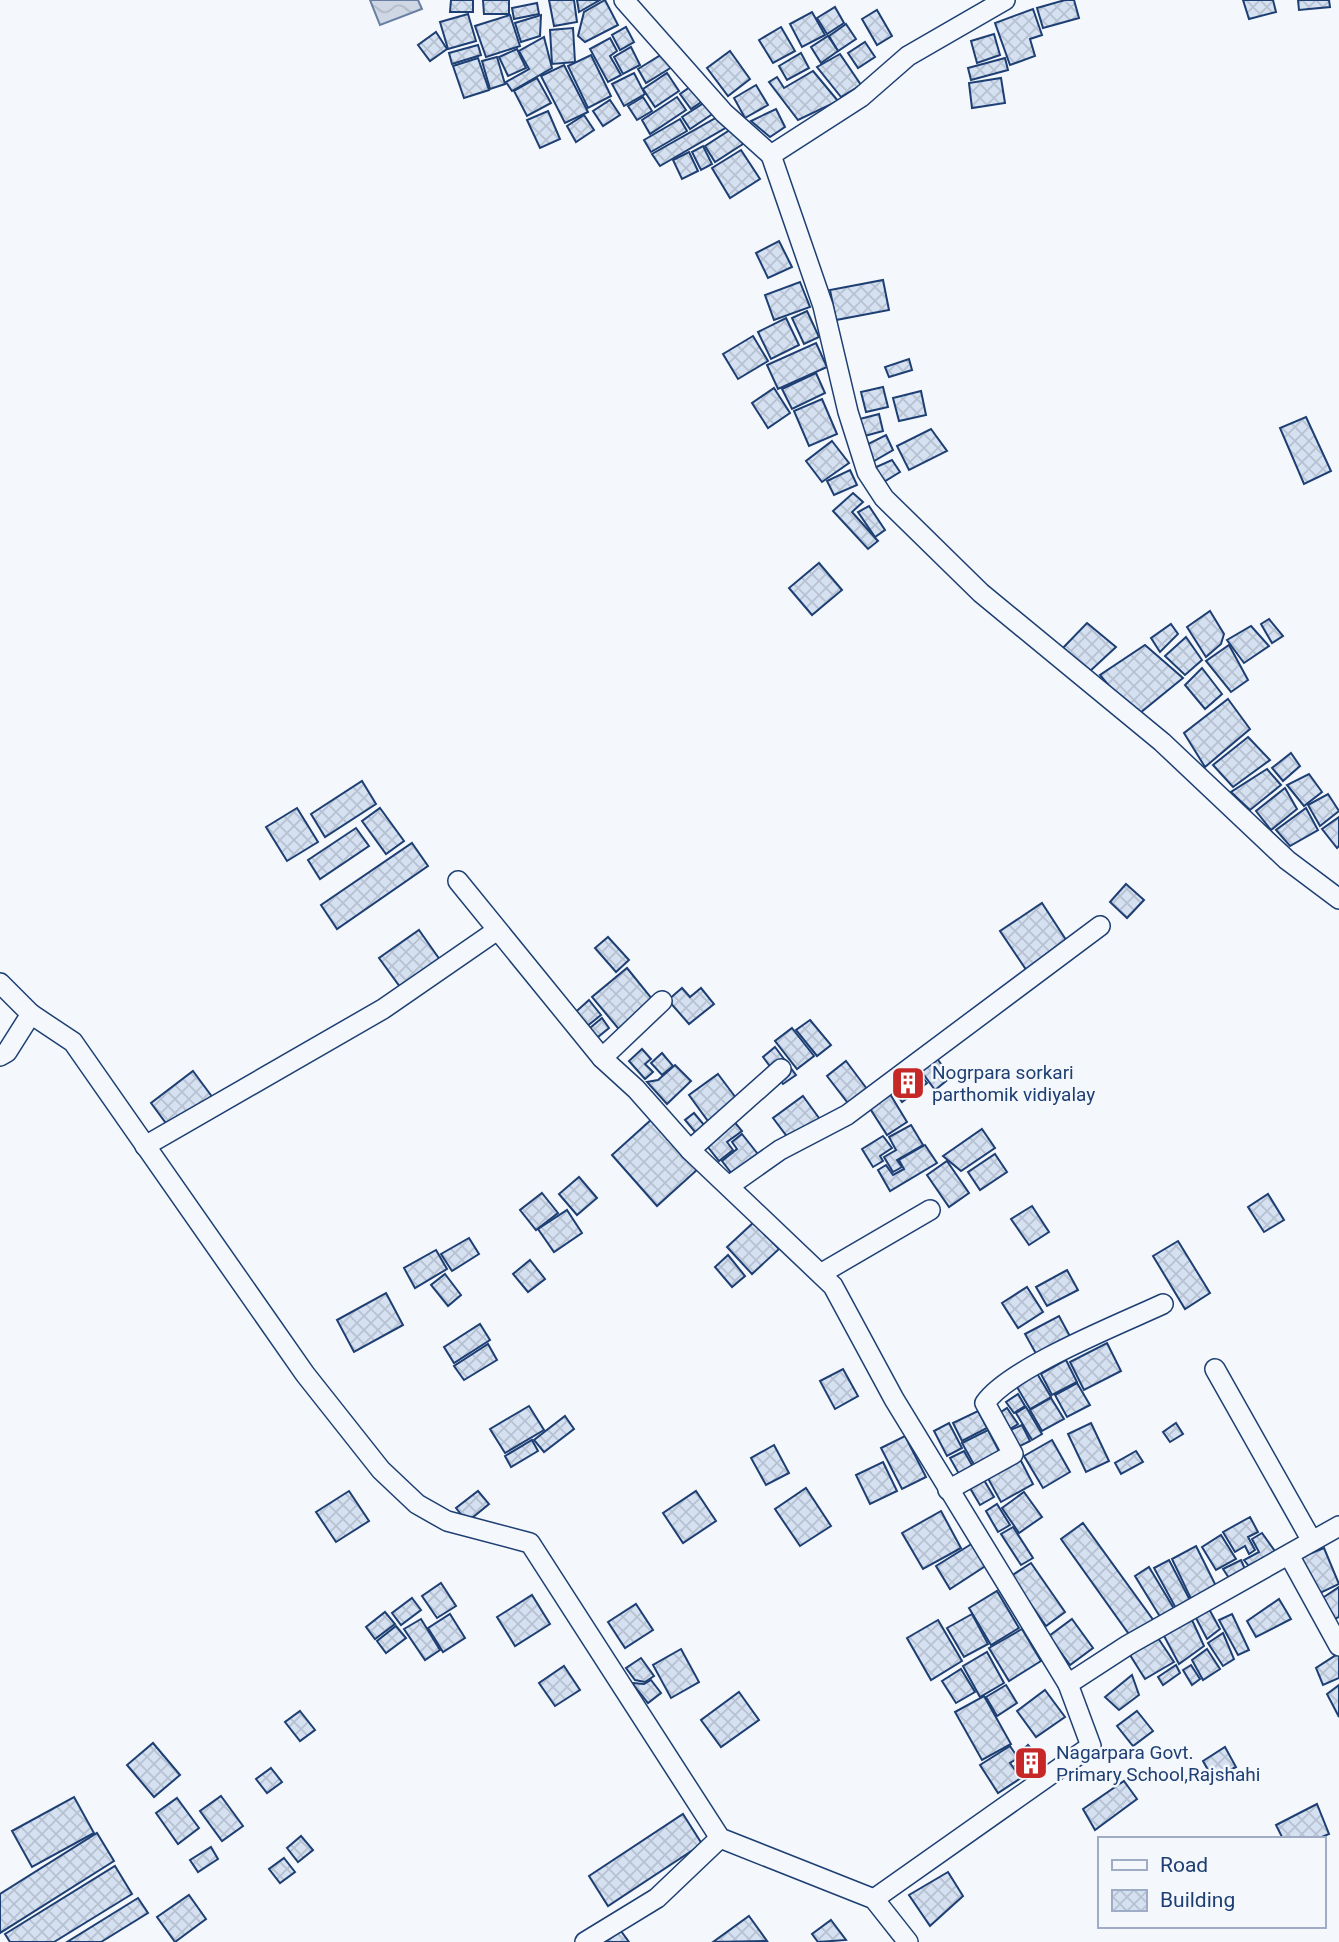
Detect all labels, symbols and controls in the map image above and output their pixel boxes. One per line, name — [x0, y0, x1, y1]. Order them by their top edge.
place label: Nogrpara sorkari parthomik vidiyalay — [932, 1061, 1095, 1106]
building icon: Nogrpara sorkari parthomik vidiyalay — [889, 1064, 927, 1102]
place label: Nagarpara Govt. Primary School,Rajshahi — [1056, 1741, 1260, 1786]
building icon: Nagarpara Govt. Primary School,Rajshahi — [1012, 1744, 1050, 1782]
legend — [1098, 1837, 1325, 1928]
text: Road — [1160, 1853, 1208, 1877]
text: Building — [1160, 1888, 1235, 1912]

